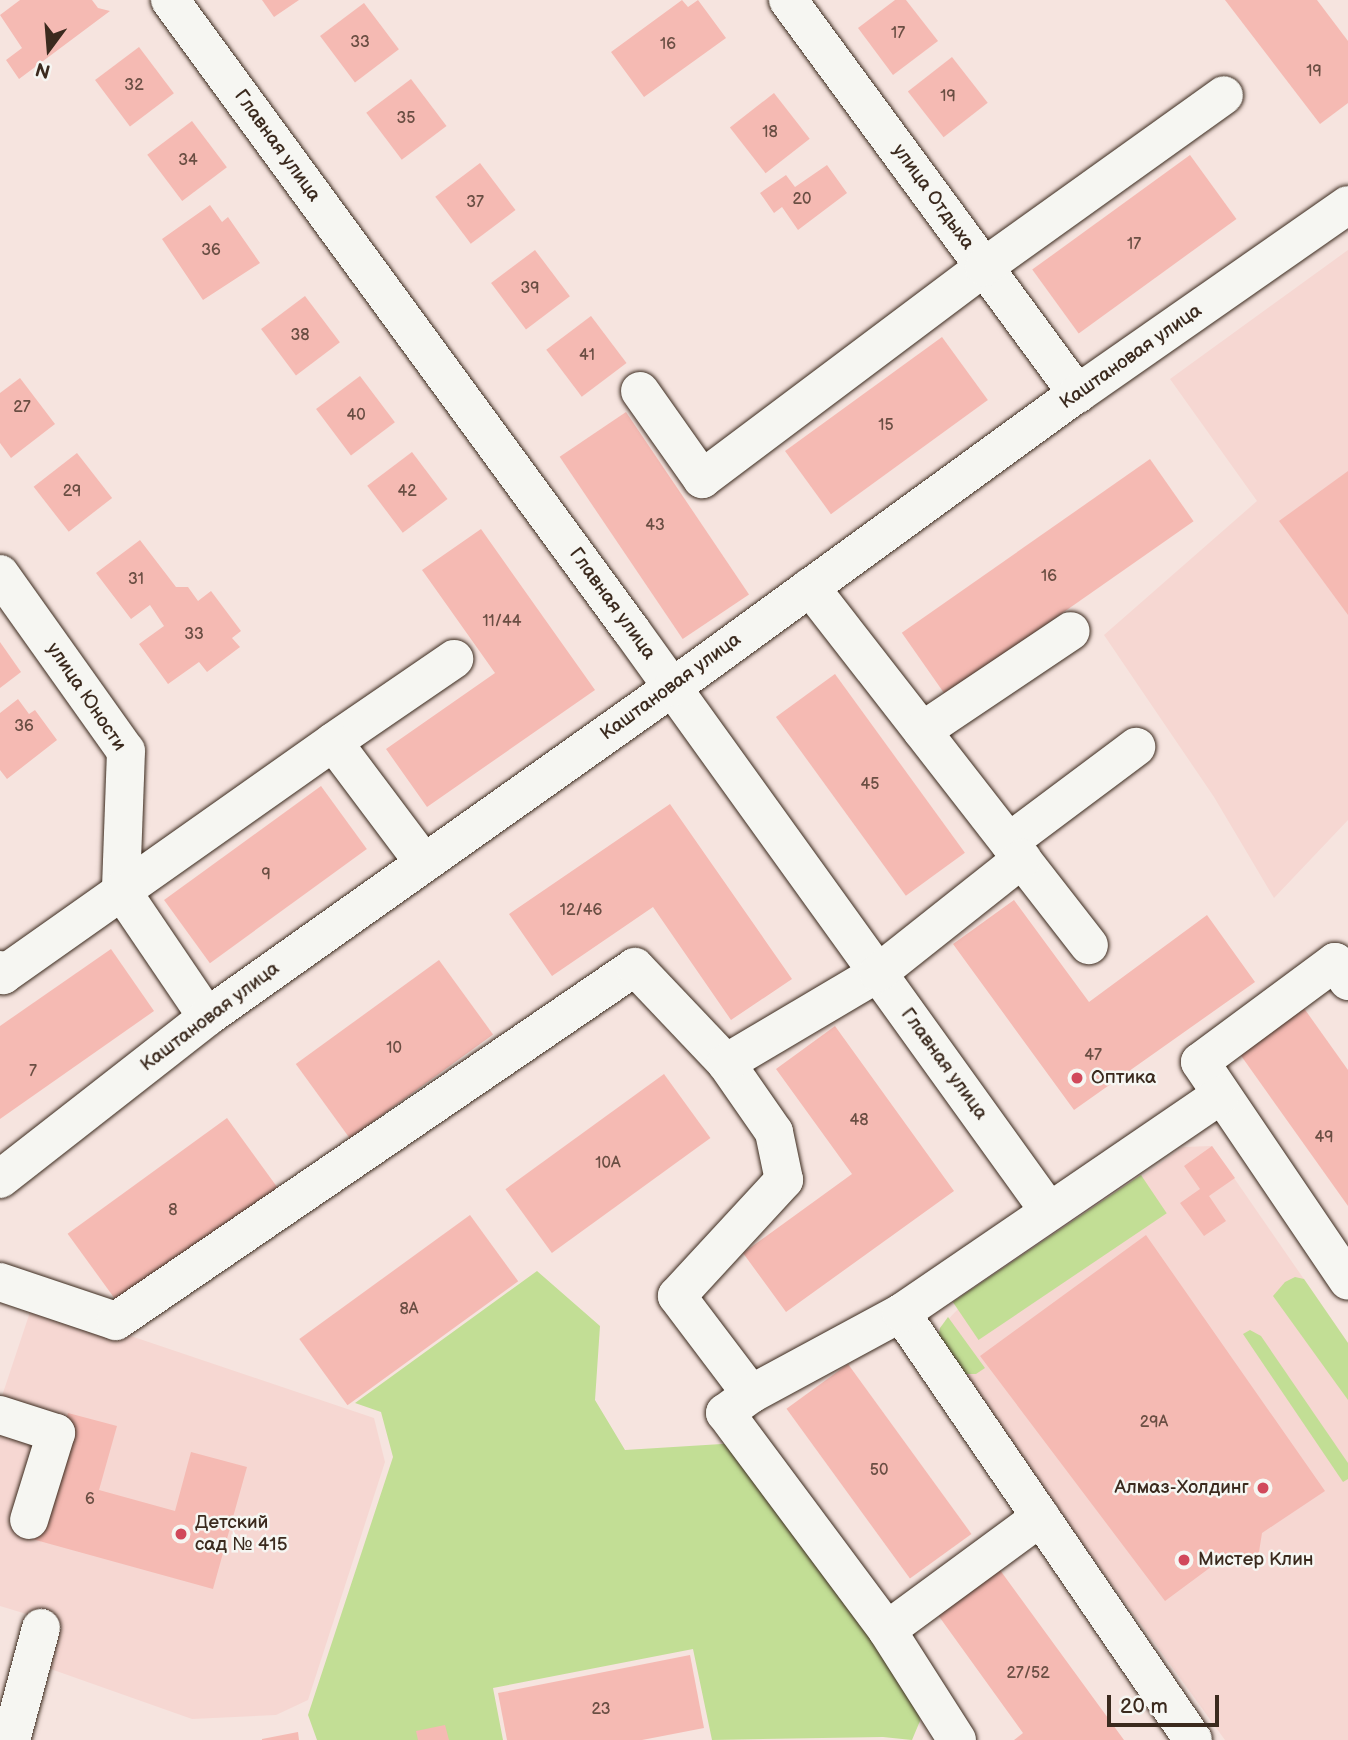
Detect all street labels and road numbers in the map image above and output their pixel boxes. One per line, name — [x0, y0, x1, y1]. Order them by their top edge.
street label: Главная улица — [229, 86, 325, 206]
street label: улица Отдыха — [887, 140, 979, 254]
street label: Каштановая улица — [1056, 300, 1206, 414]
street label: Главная улица — [564, 544, 660, 664]
street label: Каштановая улица — [596, 628, 746, 746]
street label: улица Юности — [41, 638, 131, 756]
street label: Каштановая улица — [136, 957, 284, 1077]
street label: Главная улица — [896, 1004, 992, 1124]

